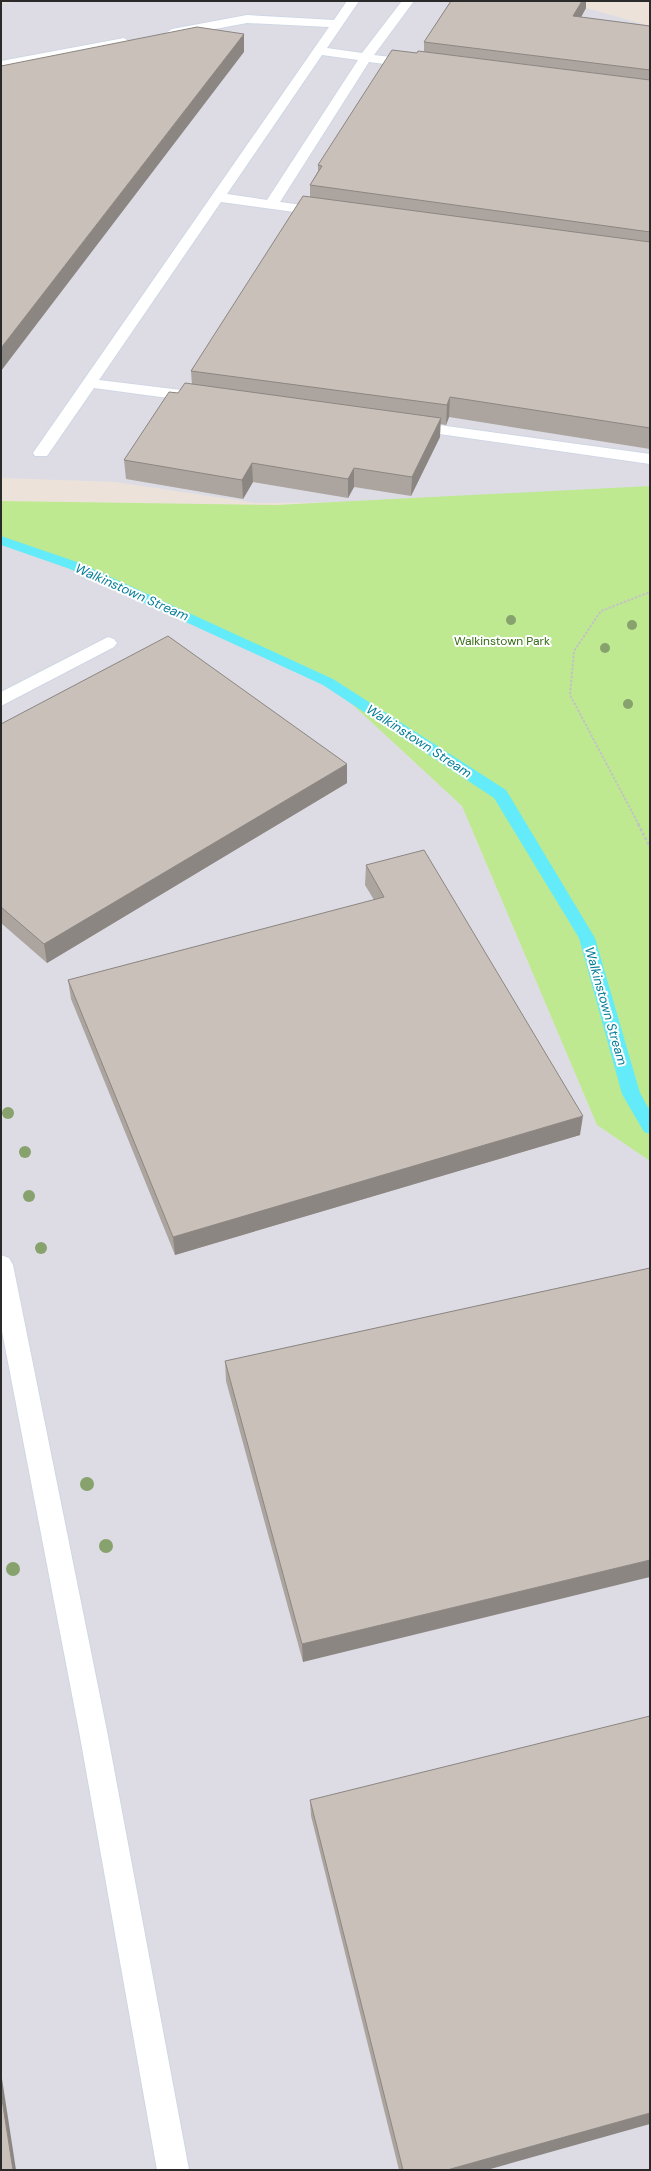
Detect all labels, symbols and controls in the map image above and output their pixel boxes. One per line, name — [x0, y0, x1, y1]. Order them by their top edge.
water label: Walkinstown Stream — [73, 559, 191, 625]
park label: Walkinstown Park — [454, 633, 550, 649]
water label: Walkinstown Stream — [363, 701, 475, 781]
water label: Walkinstown Stream — [581, 945, 631, 1067]

